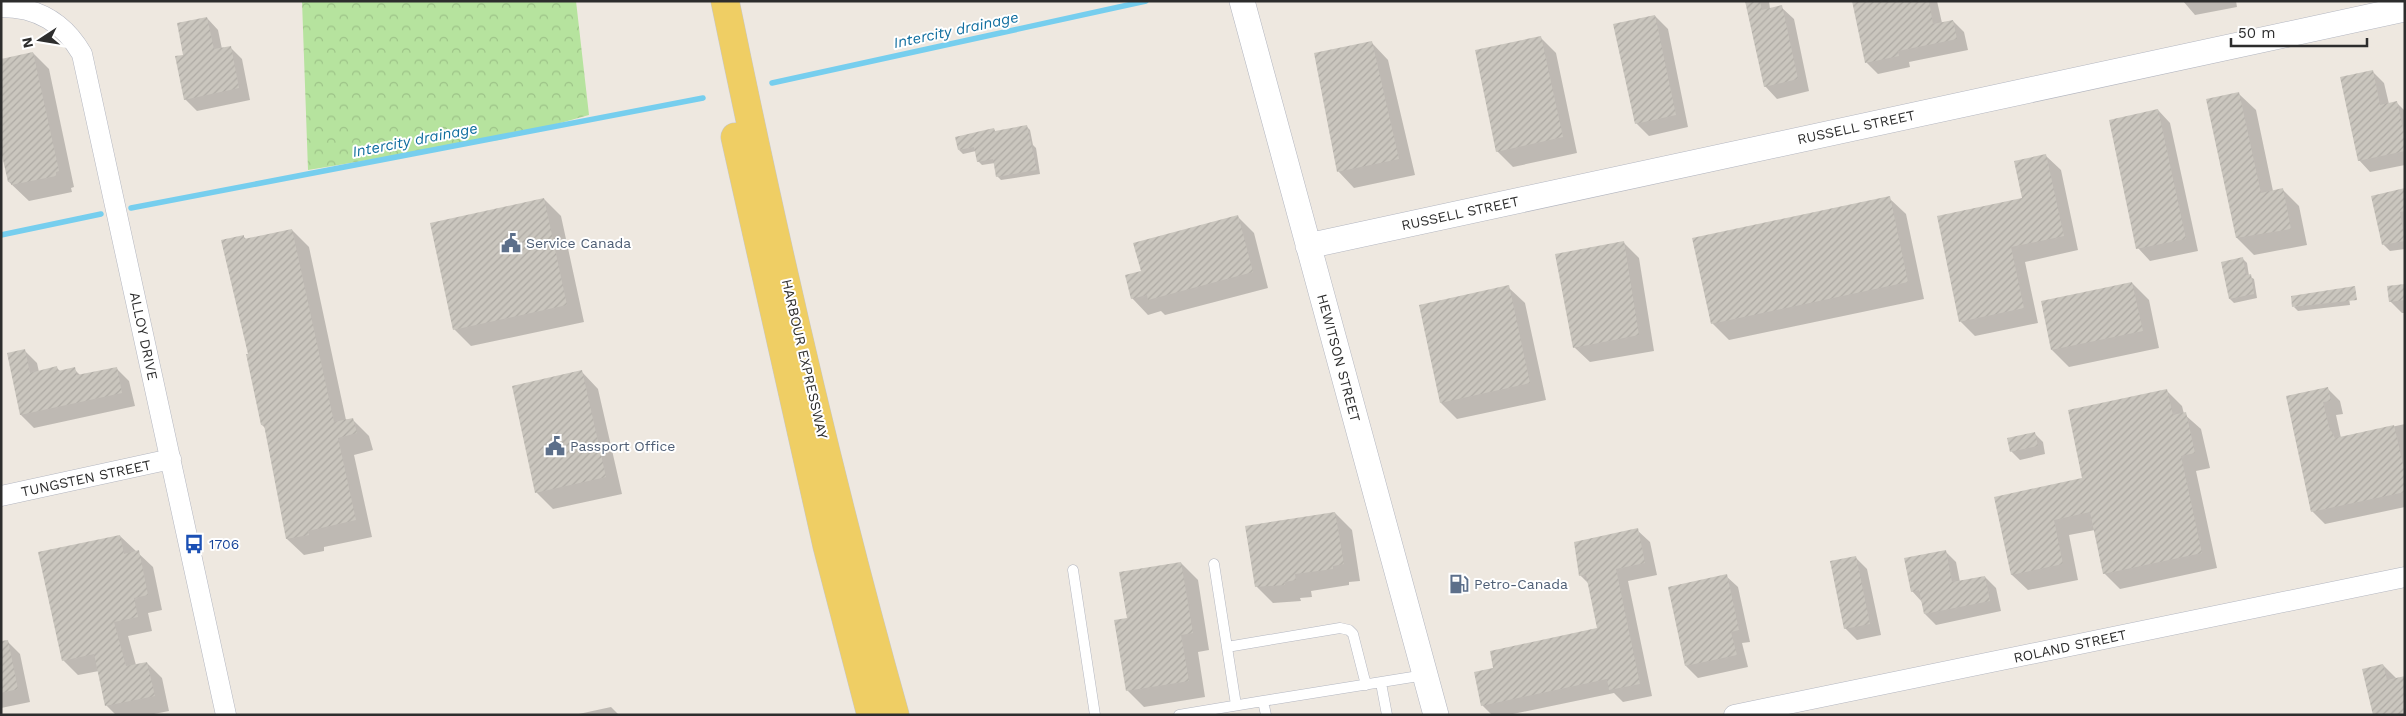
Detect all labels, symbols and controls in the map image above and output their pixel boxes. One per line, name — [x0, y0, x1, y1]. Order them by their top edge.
water label: Intercity drainage — [892, 8, 1020, 52]
north arrow — [15, 15, 65, 65]
scale bar — [2231, 15, 2367, 47]
text: 50 m — [2238, 24, 2275, 42]
text: N — [18, 36, 36, 49]
street label: RUSSELL STREET — [1796, 107, 1917, 147]
water label: Intercity drainage — [351, 119, 479, 161]
street label: RUSSELL STREET — [1400, 193, 1521, 233]
public building icon: Service Canada — [500, 232, 522, 254]
place label: Service Canada — [526, 235, 631, 251]
street label: HARBOUR EXPRESSWAY — [779, 277, 831, 441]
street label: ALLOY DRIVE — [127, 291, 161, 382]
street label: HEWITSON STREET — [1314, 292, 1364, 424]
public building icon: Passport Office — [544, 435, 566, 457]
place label: Passport Office — [570, 438, 675, 454]
street label: TUNGSTEN STREET — [20, 456, 153, 500]
bus stop icon: 1706 — [183, 533, 205, 555]
place label: 1706 — [209, 536, 239, 552]
fuel station icon: Petro-Canada — [1448, 573, 1470, 595]
place label: Petro-Canada — [1474, 576, 1568, 592]
street label: ROLAND STREET — [2012, 626, 2128, 666]

